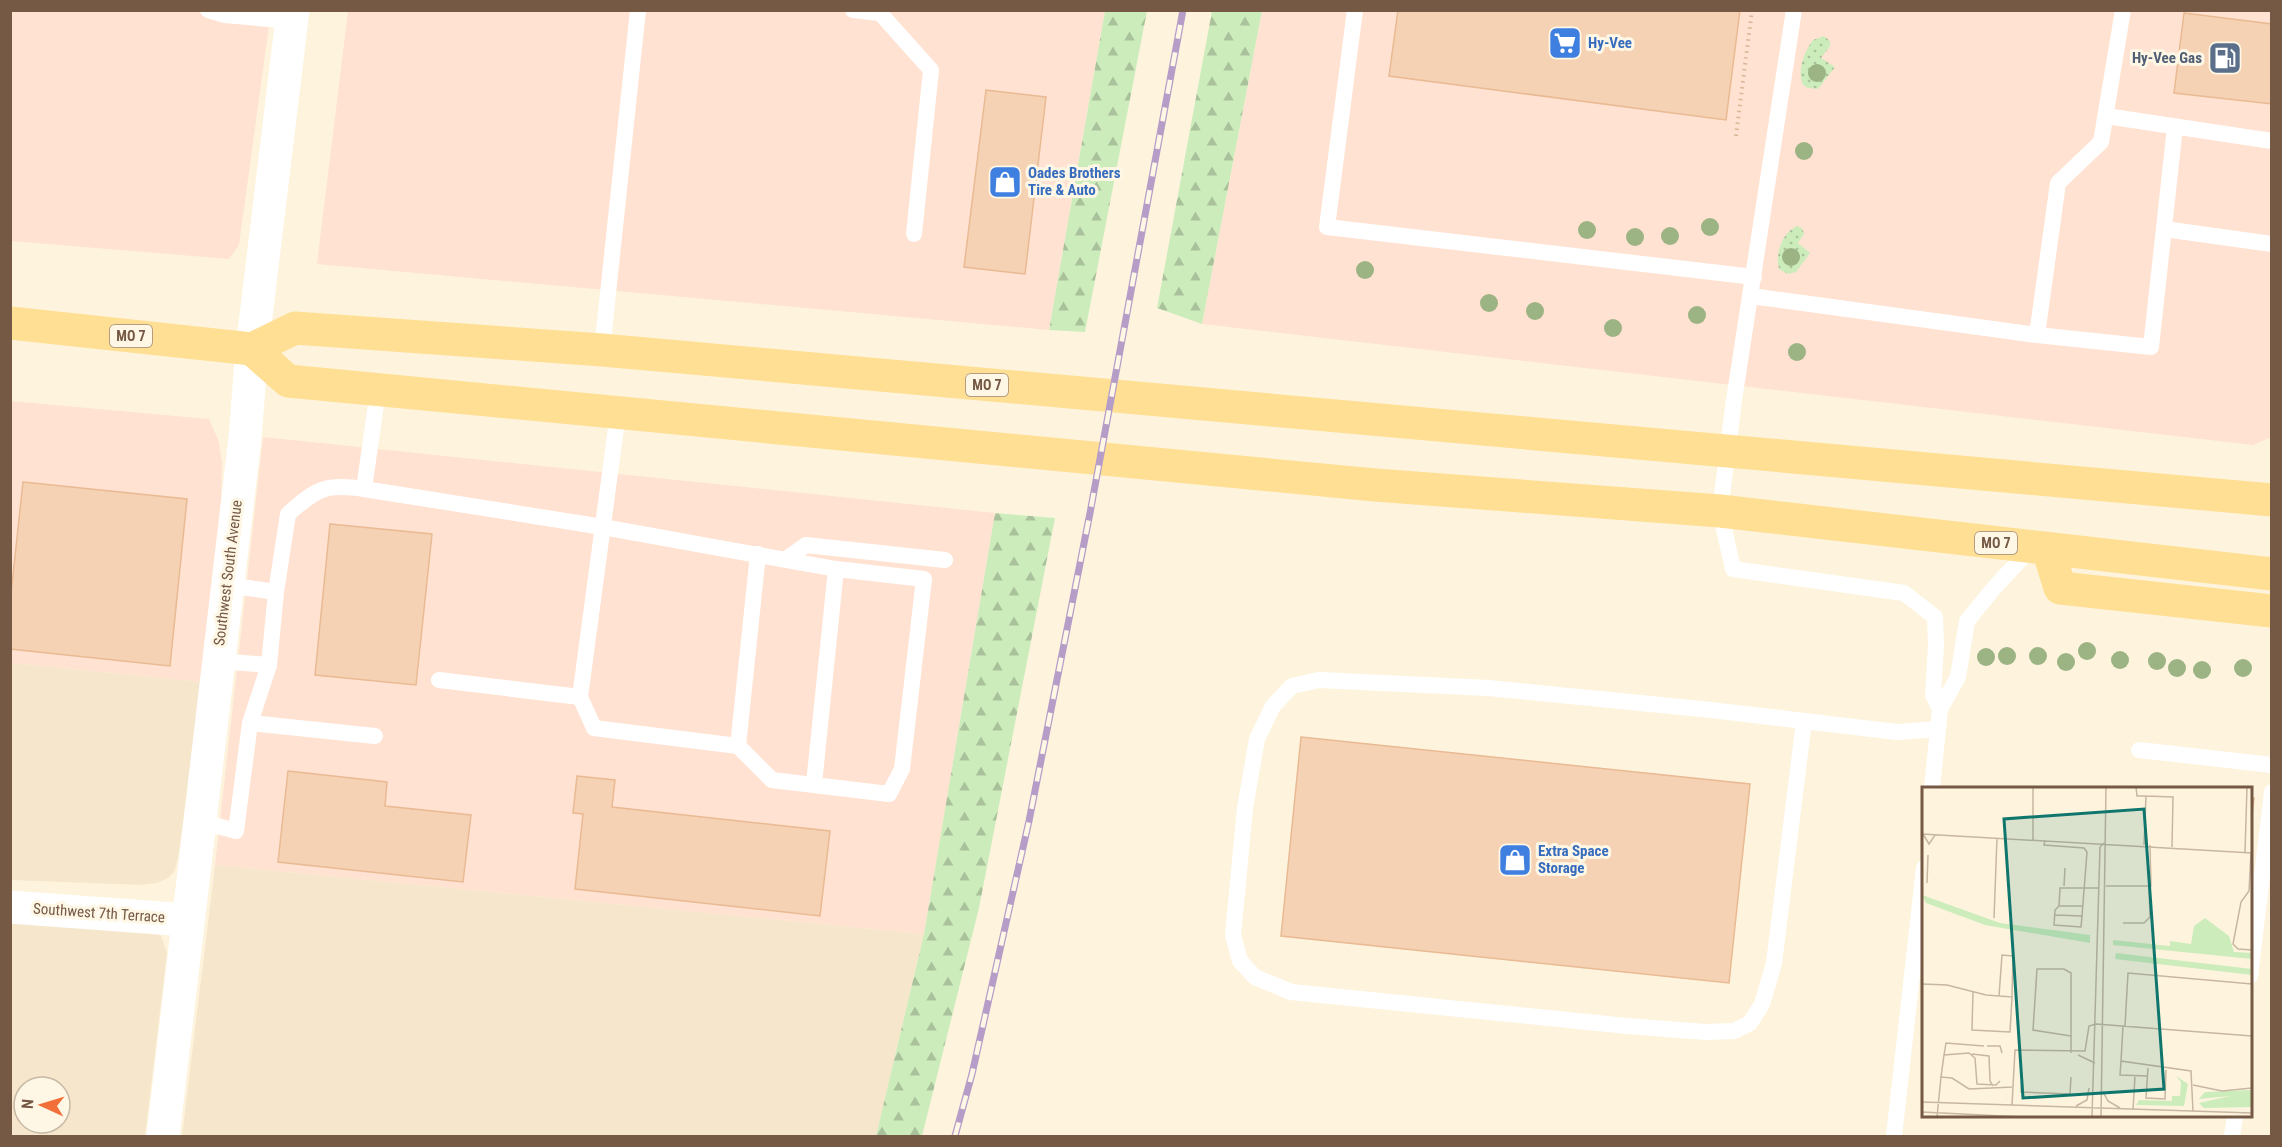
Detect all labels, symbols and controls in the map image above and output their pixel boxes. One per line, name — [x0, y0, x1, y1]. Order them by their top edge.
supermarket icon: Hy-Vee — [1547, 25, 1583, 61]
place label: Hy-Vee — [1588, 34, 1632, 52]
fuel station icon: Hy-Vee Gas — [2207, 40, 2243, 76]
place label: Hy-Vee Gas — [2132, 49, 2202, 67]
shop icon: Oades Brothers Tire & Auto — [987, 164, 1023, 200]
place label: Oades Brothers Tire & Auto — [1028, 164, 1121, 199]
road number: MO 7 — [110, 325, 152, 347]
road number: MO 7 — [966, 374, 1008, 396]
street label: Southwest South Avenue — [210, 499, 246, 647]
road number: MO 7 — [1975, 532, 2017, 554]
inset map — [1922, 787, 2252, 1117]
shop icon: Extra Space Storage — [1497, 842, 1533, 878]
place label: Extra Space Storage — [1538, 842, 1609, 877]
street label: Southwest 7th Terrace — [32, 899, 166, 927]
north arrow — [12, 1075, 72, 1135]
text: N — [18, 1098, 37, 1110]

